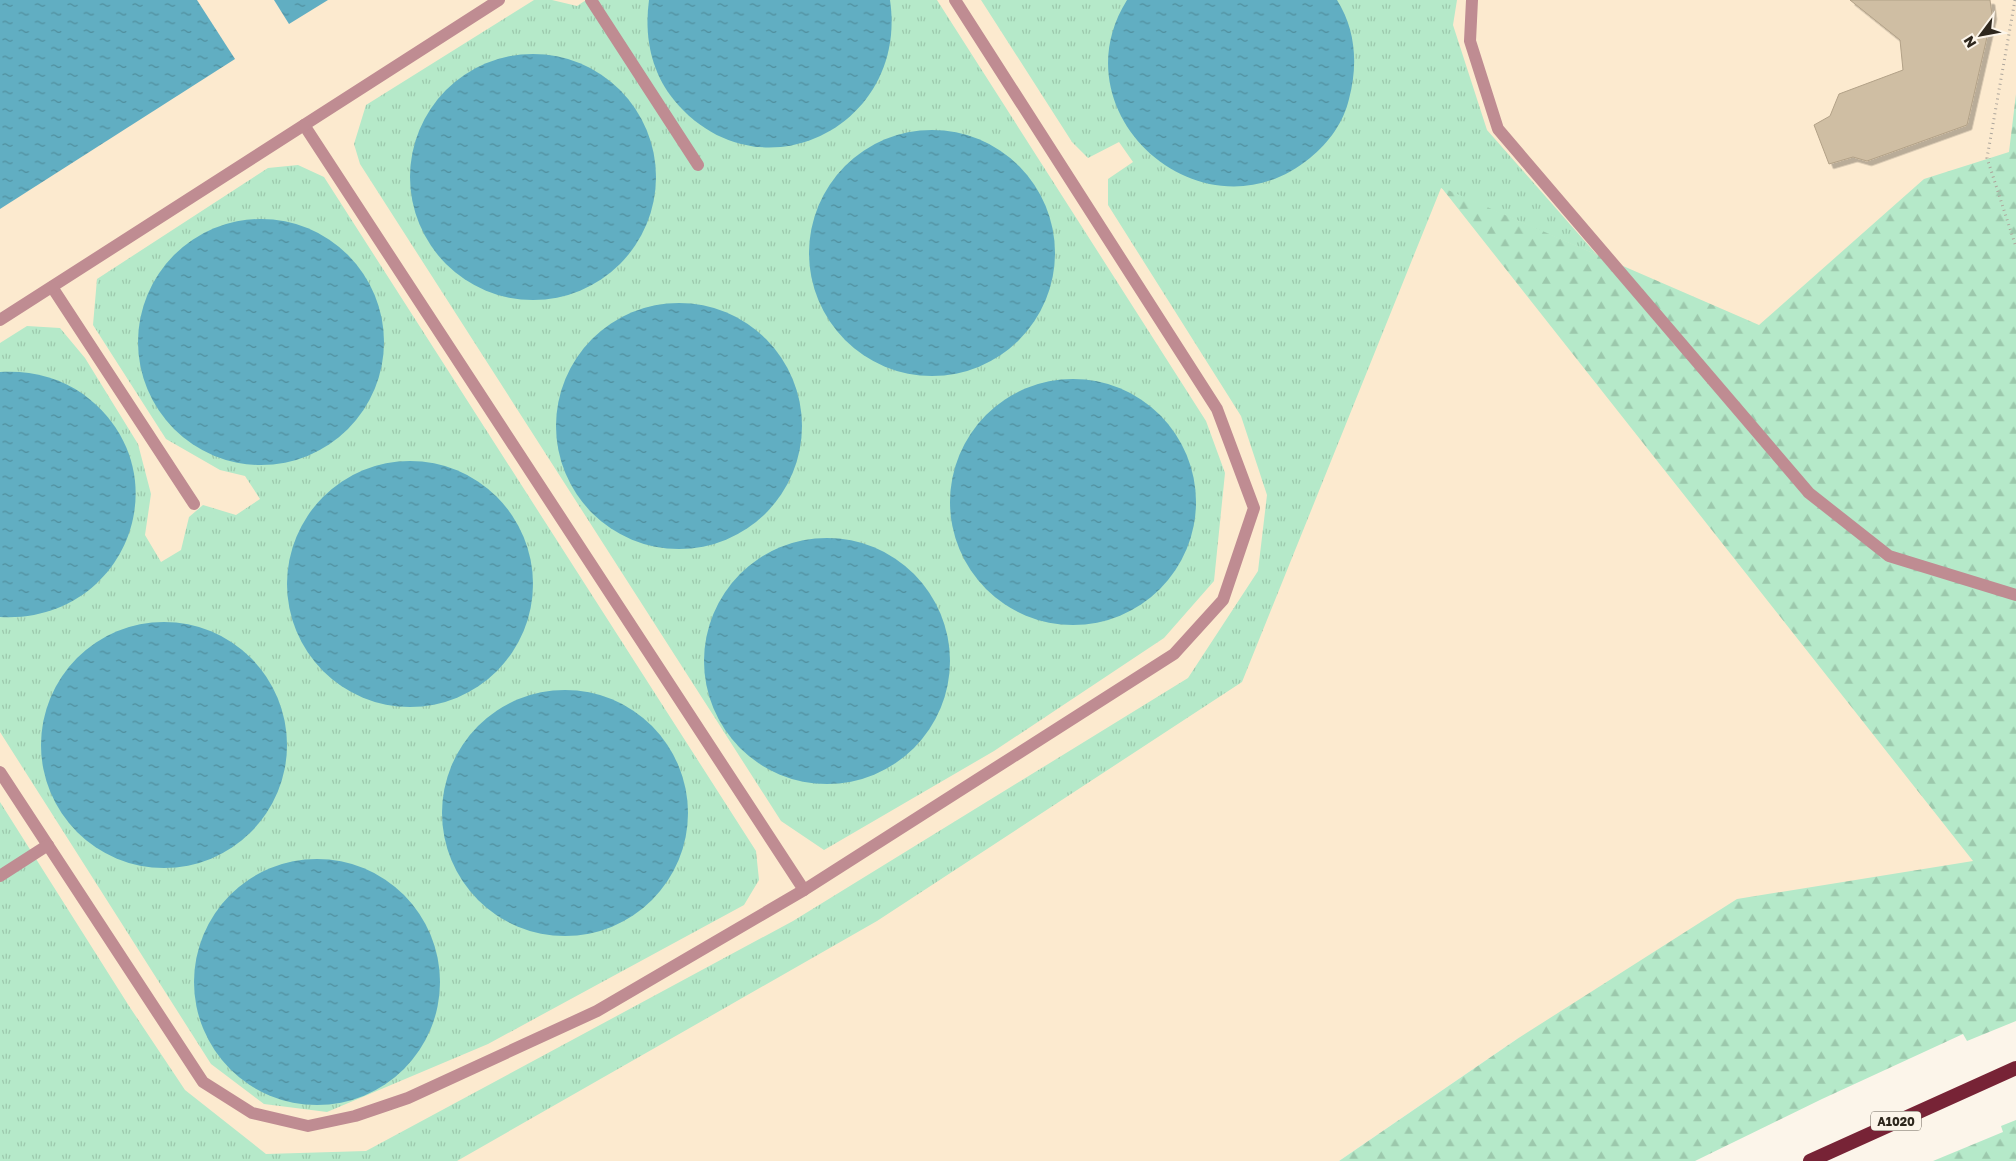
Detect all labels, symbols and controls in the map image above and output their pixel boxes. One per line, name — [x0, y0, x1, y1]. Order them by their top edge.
north arrow — [1956, 10, 2006, 60]
text: N — [1960, 33, 1980, 51]
road number: A1020 — [1871, 1112, 1921, 1130]

